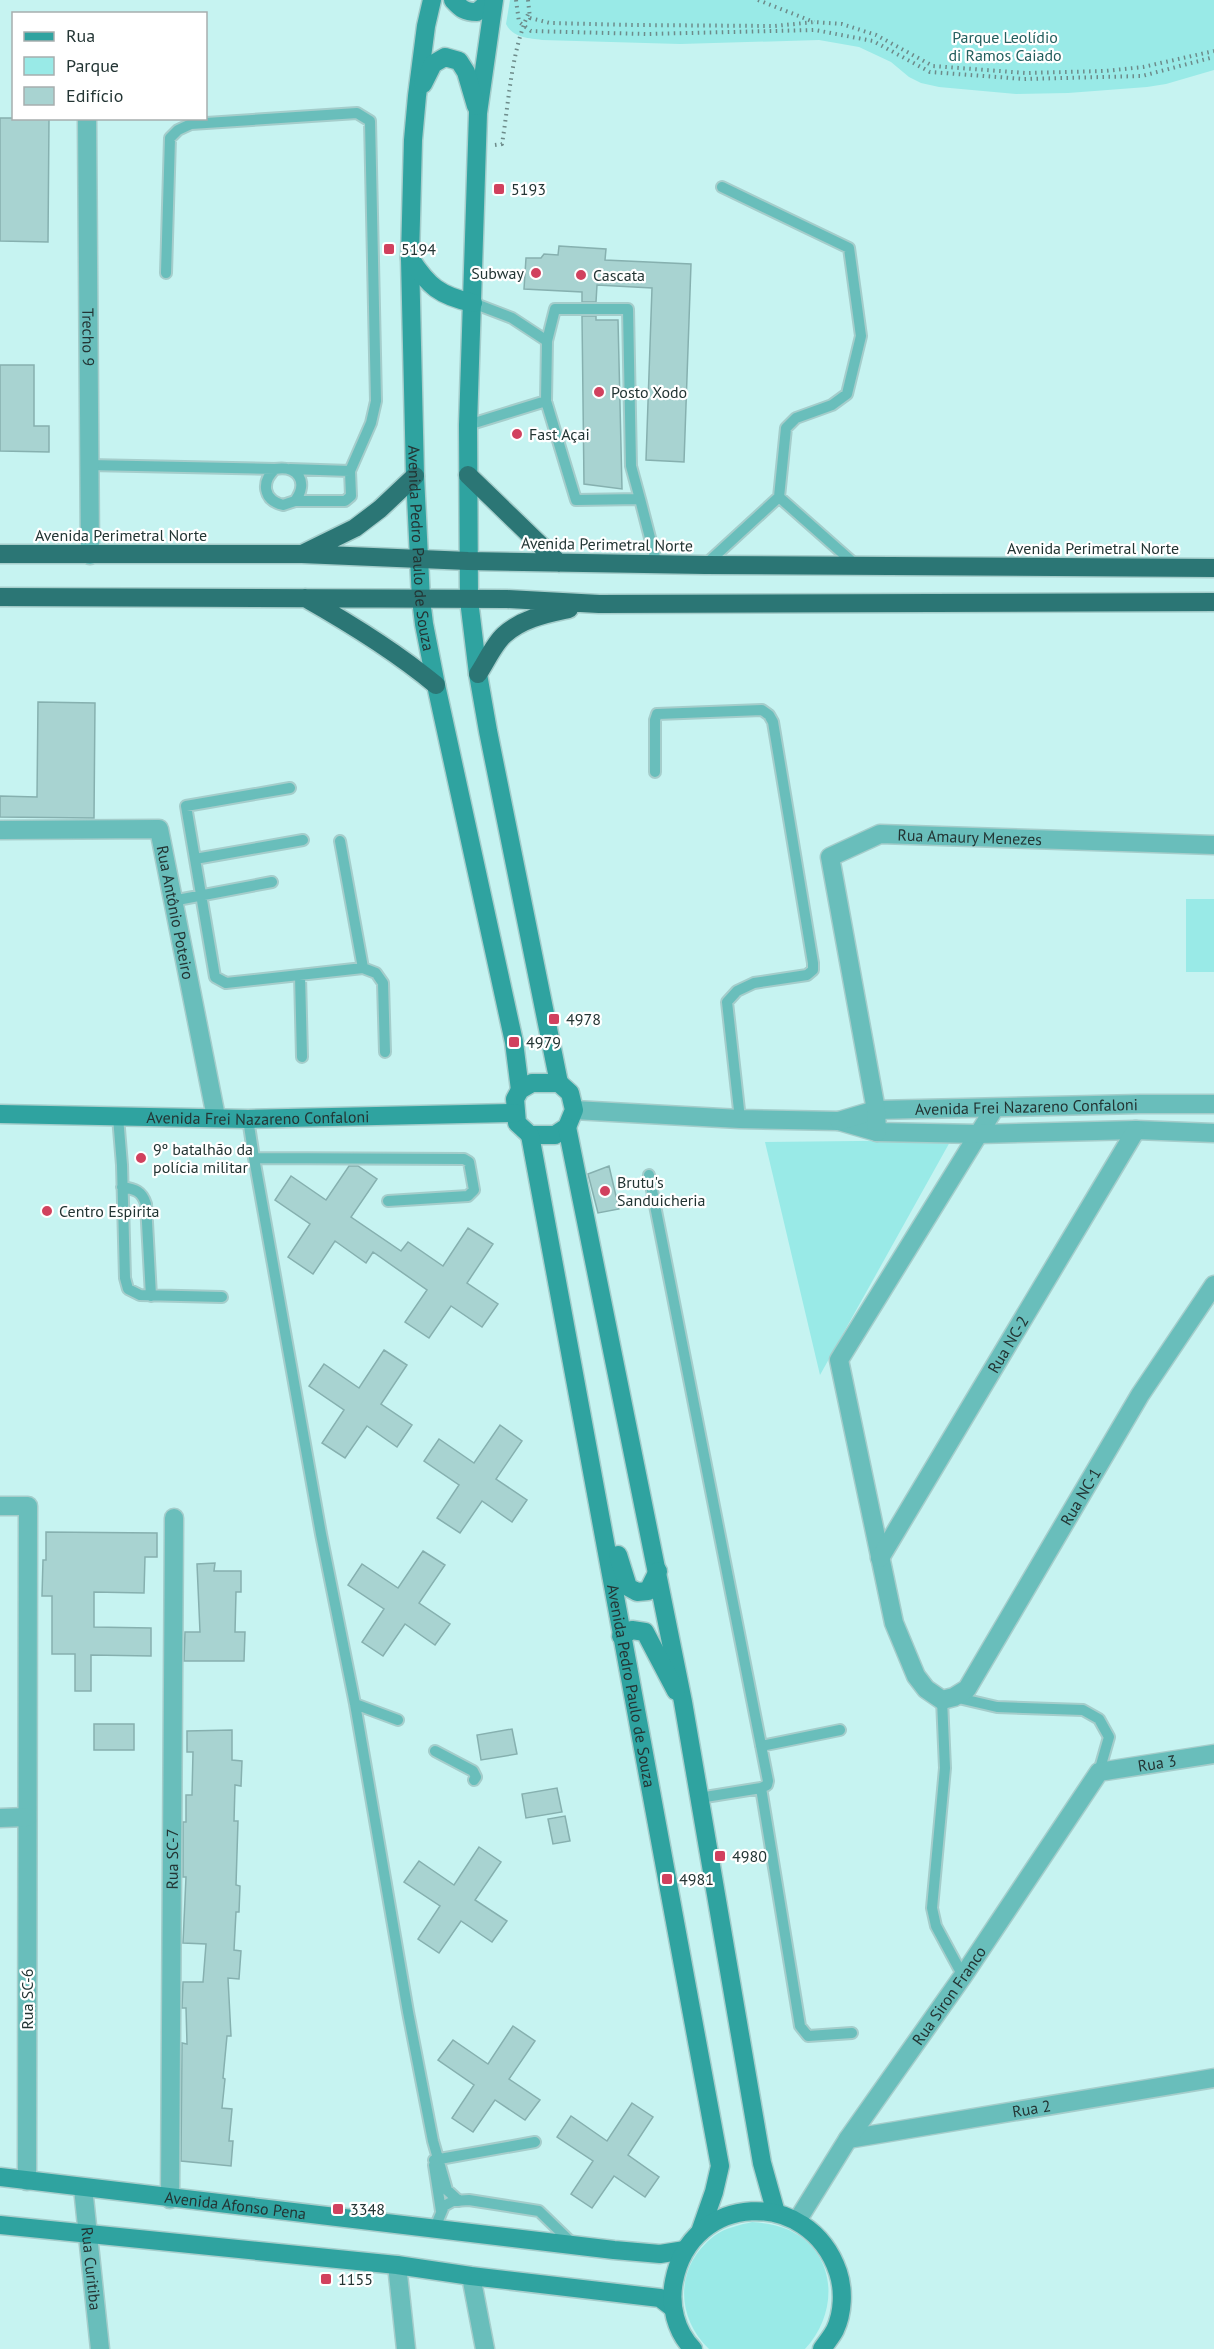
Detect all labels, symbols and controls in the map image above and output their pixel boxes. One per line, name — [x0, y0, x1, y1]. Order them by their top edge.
legend — [12, 12, 207, 120]
text: Rua — [66, 24, 95, 47]
park label: Parque Leolídio di Ramos Caiado — [948, 27, 1062, 65]
text: Parque — [66, 54, 119, 77]
text: Edifício — [66, 84, 123, 107]
place label: 5193 — [511, 179, 546, 199]
marker: 5193 — [492, 182, 506, 196]
place label: 5194 — [401, 239, 436, 259]
marker: 5194 — [382, 242, 396, 256]
place label: Subway — [471, 263, 525, 283]
place label: Cascata — [593, 265, 645, 285]
marker: Subway — [529, 266, 543, 280]
marker: Cascata — [574, 268, 588, 282]
street label: Trecho 9 — [78, 308, 99, 366]
place label: Posto Xodo — [611, 382, 687, 402]
marker: Posto Xodo — [592, 385, 606, 399]
place label: Fast Açai — [529, 424, 590, 444]
marker: Fast Açai — [510, 427, 524, 441]
street label: Avenida Pedro Paulo de Souza — [404, 445, 439, 653]
street label: Avenida Perimetral Norte — [35, 525, 207, 545]
street label: Avenida Perimetral Norte — [521, 533, 693, 555]
street label: Avenida Perimetral Norte — [1007, 538, 1179, 558]
street label: Rua Amaury Menezes — [897, 825, 1043, 849]
street label: Rua Antônio Poteiro — [152, 844, 199, 981]
place label: 4978 — [566, 1009, 601, 1029]
marker: 4978 — [547, 1012, 561, 1026]
place label: 4979 — [526, 1032, 561, 1052]
marker: 4979 — [507, 1035, 521, 1049]
street label: Avenida Frei Nazareno Confaloni — [915, 1094, 1138, 1119]
street label: Avenida Frei Nazareno Confaloni — [146, 1106, 370, 1129]
place label: 9º batalhão da polícia militar — [153, 1139, 253, 1177]
marker: 9º batalhão da polícia militar — [134, 1151, 148, 1165]
place label: Brutu's Sanduicheria — [617, 1172, 705, 1210]
marker: Brutu's Sanduicheria — [598, 1184, 612, 1198]
place label: Centro Espirita — [59, 1201, 160, 1221]
marker: Centro Espirita — [40, 1204, 54, 1218]
street label: Rua NC-2 — [983, 1312, 1033, 1377]
street label: Rua NC-1 — [1056, 1464, 1105, 1529]
street label: Avenida Pedro Paulo de Souza — [603, 1583, 660, 1789]
street label: Rua 3 — [1136, 1750, 1178, 1776]
street label: Rua SC-7 — [162, 1828, 182, 1890]
place label: 4980 — [732, 1846, 767, 1866]
marker: 4980 — [713, 1849, 727, 1863]
place label: 4981 — [679, 1869, 714, 1889]
marker: 4981 — [660, 1872, 674, 1886]
street label: Rua Siron Franco — [908, 1942, 990, 2049]
street label: Rua SC-6 — [17, 1968, 37, 2030]
street label: Rua 2 — [1011, 2095, 1052, 2121]
street label: Avenida Afonso Pena — [163, 2187, 307, 2223]
place label: 3348 — [350, 2199, 385, 2219]
marker: 3348 — [331, 2202, 345, 2216]
street label: Rua Curitiba — [77, 2226, 106, 2311]
place label: 1155 — [338, 2269, 373, 2289]
marker: 1155 — [319, 2272, 333, 2286]

